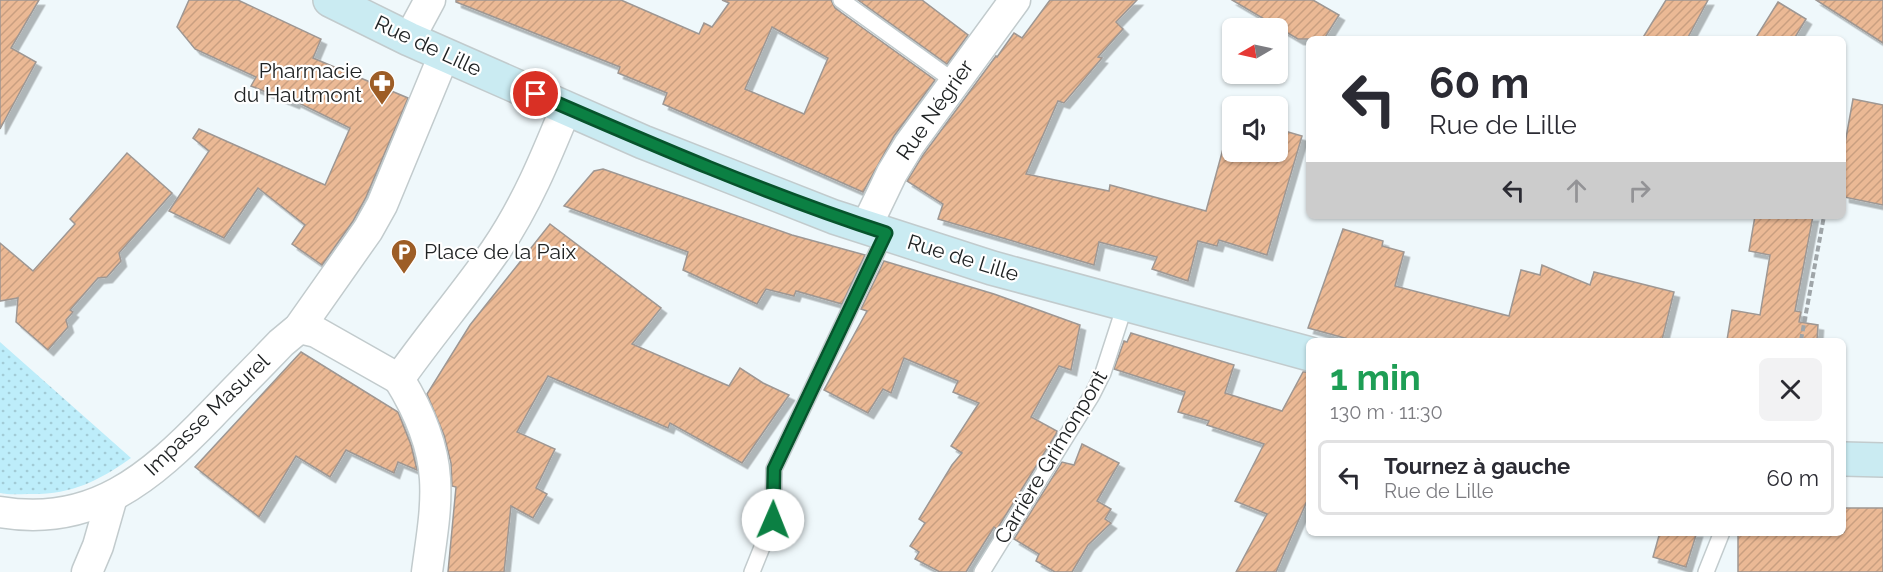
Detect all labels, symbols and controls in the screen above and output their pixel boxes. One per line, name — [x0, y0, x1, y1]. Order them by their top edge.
street label: Rue de Lille — [371, 10, 486, 81]
north arrow — [1222, 18, 1288, 84]
map controls — [1222, 18, 1288, 162]
street label: Rue Négrier — [891, 54, 979, 165]
place label: Pharmacie du Hautmont — [234, 58, 362, 107]
text: 60 m — [1429, 59, 1529, 108]
icon: left — [1330, 60, 1408, 138]
pharmacy icon: Pharmacie du Hautmont — [367, 68, 397, 106]
pin — [510, 68, 561, 119]
icon: arrive — [519, 77, 552, 110]
button: sound — [1222, 96, 1288, 162]
text: Rue de Lille — [1429, 109, 1577, 140]
icon: left — [1497, 174, 1530, 207]
icon: ahead — [1560, 174, 1593, 207]
icon: right — [1623, 174, 1656, 207]
street label: Rue de Lille — [904, 229, 1022, 286]
parking icon: Place de la Paix — [389, 237, 419, 275]
place label: Place de la Paix — [424, 239, 577, 264]
street label: Impasse Masurel — [139, 348, 275, 481]
text: 1 min — [1330, 356, 1421, 398]
button: close — [1759, 358, 1822, 421]
street label: Carrière Grimonpont — [989, 366, 1112, 548]
text: 130 m · 11:30 — [1330, 400, 1443, 424]
text: Tournez à gauche — [1384, 453, 1570, 479]
icon: left — [1333, 461, 1366, 494]
text: 60 m — [1766, 465, 1819, 491]
text: Rue de Lille — [1384, 479, 1494, 503]
position arrow — [741, 488, 805, 552]

